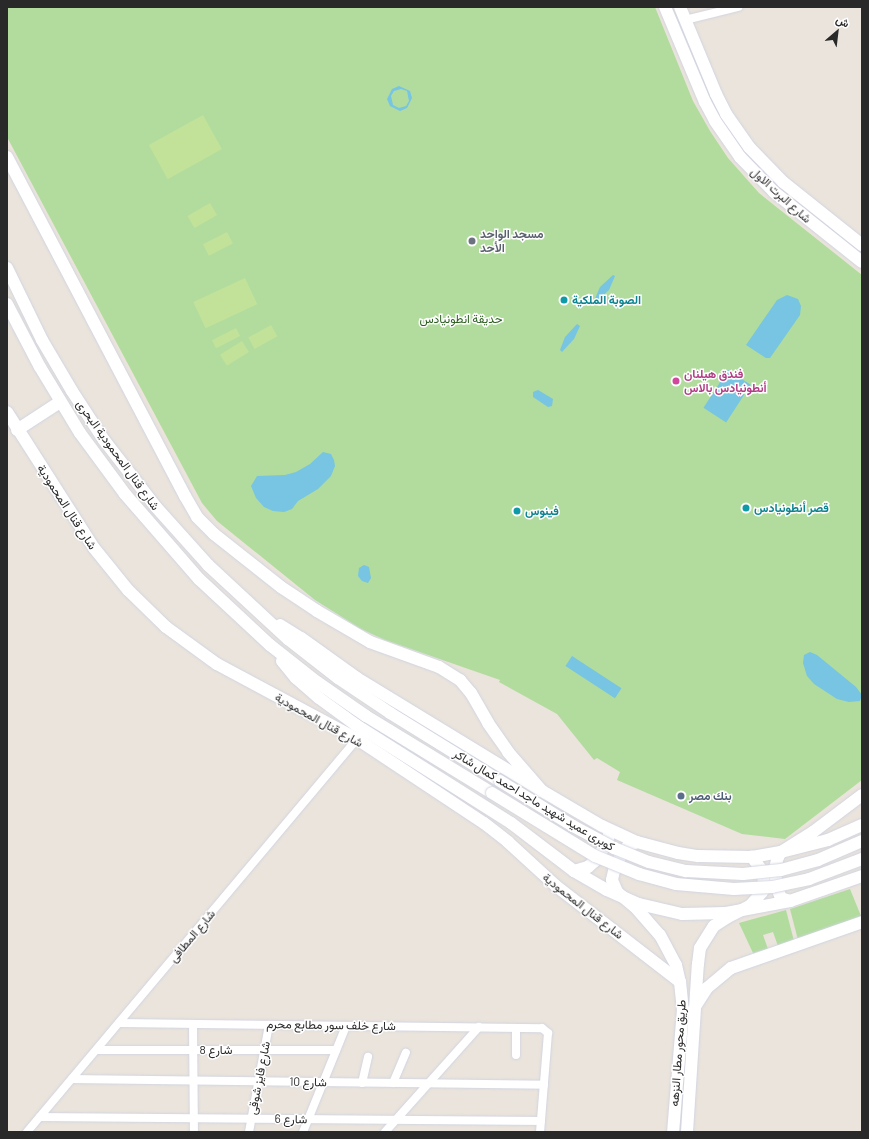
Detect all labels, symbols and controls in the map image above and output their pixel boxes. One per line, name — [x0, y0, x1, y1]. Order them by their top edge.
north arrow — [817, 12, 857, 52]
text: ش — [834, 12, 852, 30]
street label: شارع البرت الاول — [748, 164, 814, 226]
place label: مسجد الواحد الأحد — [480, 227, 544, 255]
marker: مسجد الواحد الأحد — [467, 236, 477, 246]
place label: الصوبة الملكية — [572, 293, 641, 307]
marker: الصوبة الملكية — [559, 295, 569, 305]
park label: حديقة انطونيادس — [419, 312, 503, 326]
place label: فندق هيلنان أنطونيادس بالاس — [684, 367, 767, 395]
marker: فندق هيلنان أنطونيادس بالاس — [671, 376, 681, 386]
street label: شارع قنال المحمودية البحرى — [73, 397, 163, 513]
street label: شارع قنال المحمودية — [34, 462, 100, 552]
place label: قصر أنطونيادس — [754, 501, 829, 515]
marker: قصر أنطونيادس — [741, 503, 751, 513]
place label: فينوس — [525, 504, 559, 518]
marker: فينوس — [512, 506, 522, 516]
street label: شارع قنال المحمودية — [272, 690, 366, 750]
street label: كوبرى عميد شهيد ماجد احمد كمال شاكر — [451, 746, 617, 854]
place label: بنك مصر — [689, 789, 732, 803]
marker: بنك مصر — [676, 791, 686, 801]
street label: شارع قنال المحمودية — [540, 870, 626, 942]
street label: شارع المطافى — [166, 907, 218, 965]
street label: طريق محور مطار النزهه — [667, 999, 689, 1107]
street label: شارع خلف سور مطابع محرم — [266, 1017, 396, 1033]
street label: شارع فايز شوقى — [245, 1040, 273, 1116]
street label: شارع 8 — [200, 1043, 232, 1057]
street label: شارع 10 — [289, 1074, 327, 1090]
street label: شارع 6 — [275, 1112, 307, 1126]

